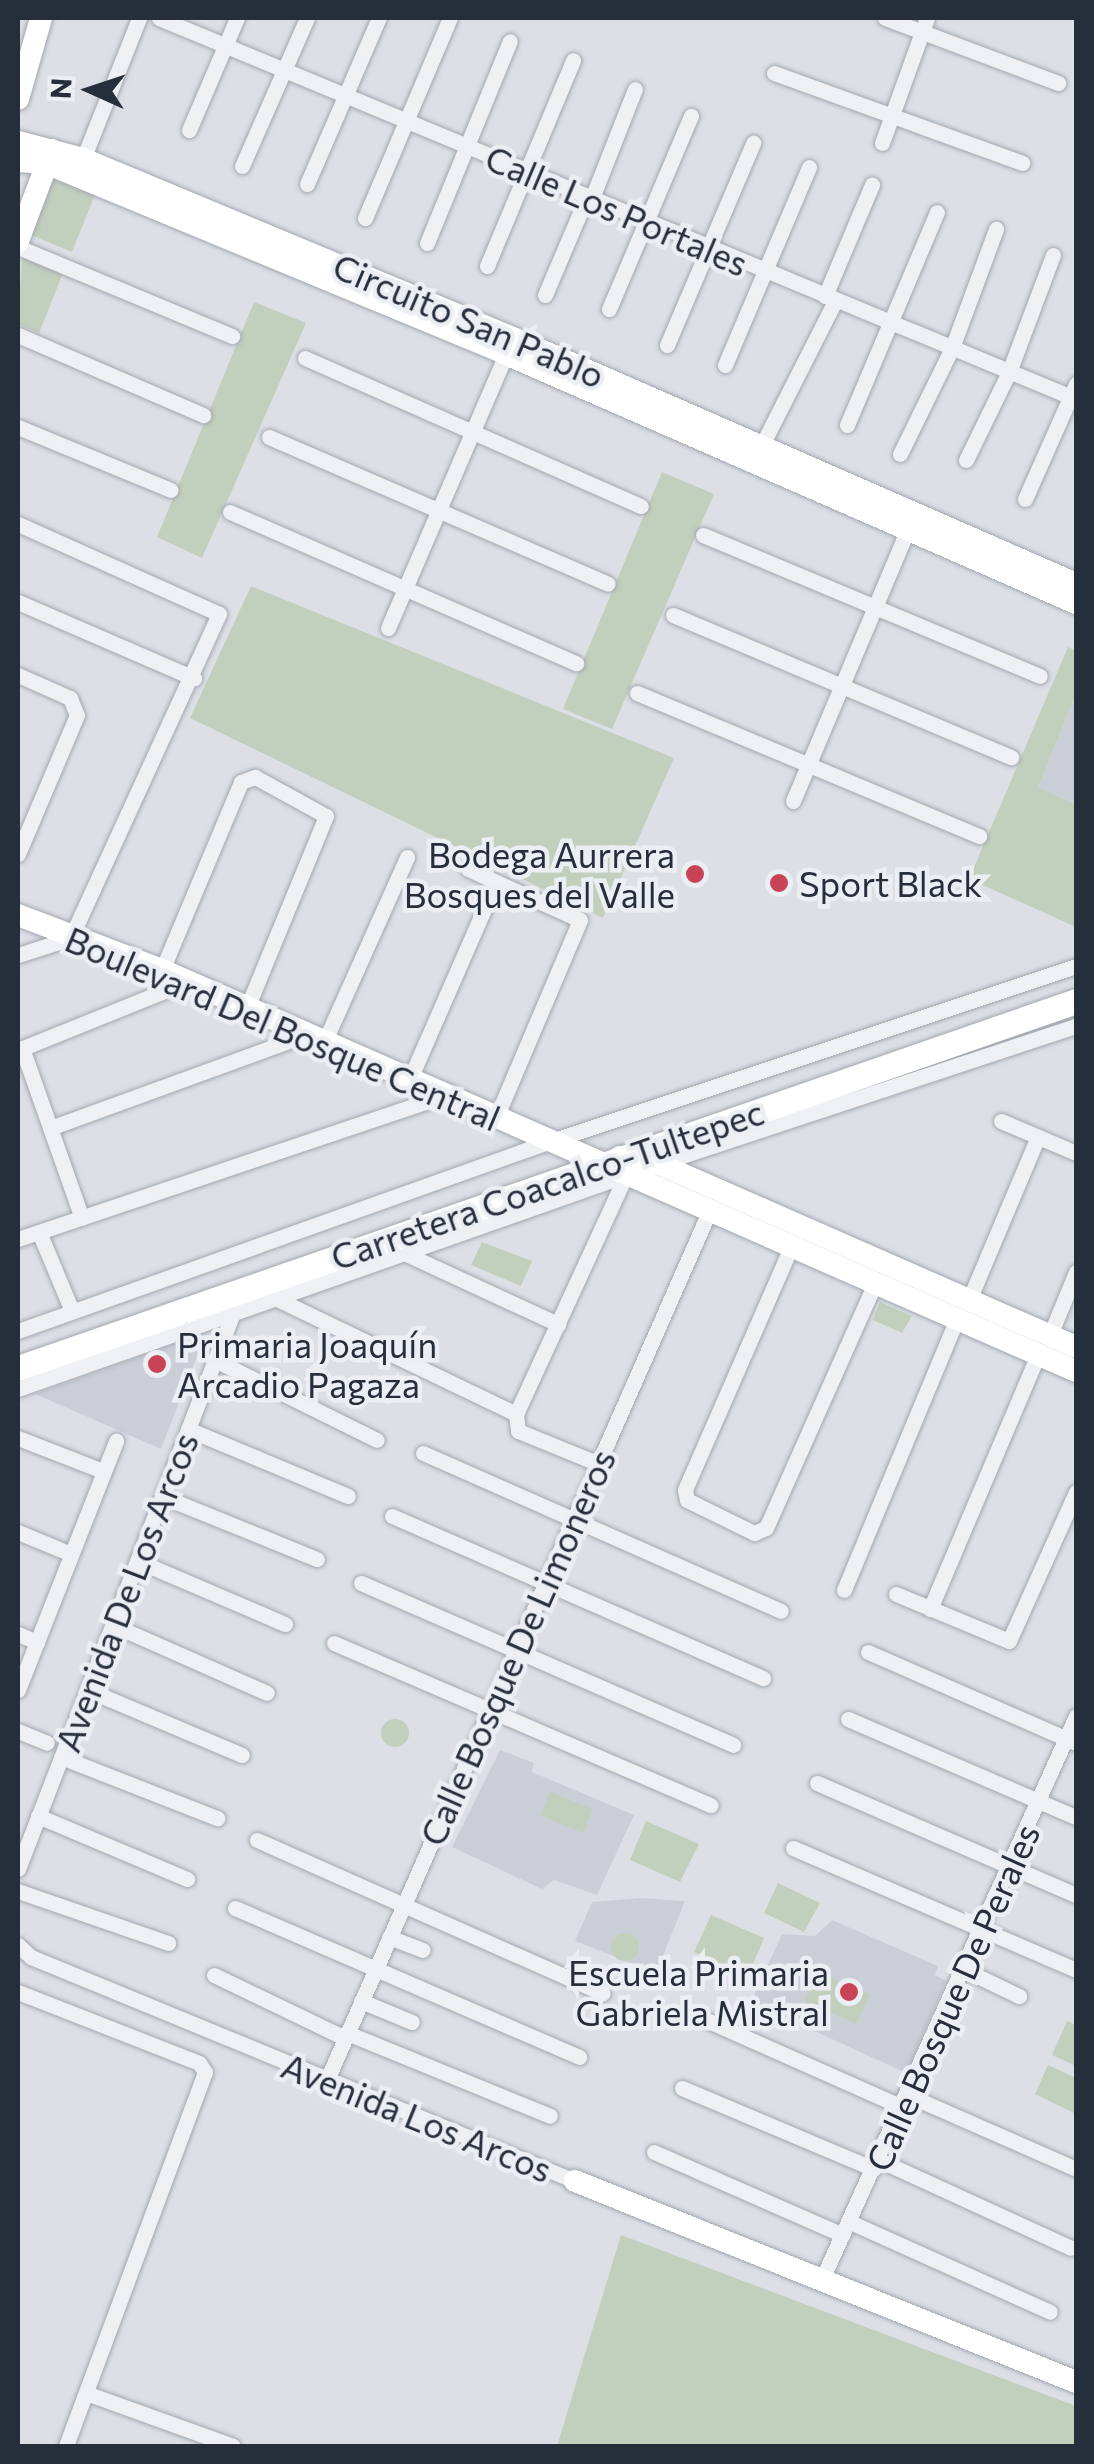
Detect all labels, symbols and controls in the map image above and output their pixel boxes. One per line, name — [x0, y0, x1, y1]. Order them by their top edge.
north arrow — [40, 40, 140, 140]
text: N — [43, 77, 78, 100]
street label: Calle Los Portales — [480, 136, 754, 284]
street label: Circuito San Pablo — [327, 244, 611, 396]
place label: Bodega Aurrera Bosques del Valle — [404, 833, 675, 915]
place label: Sport Black — [799, 862, 982, 904]
marker: Bodega Aurrera Bosques del Valle — [684, 863, 706, 885]
marker: Sport Black — [768, 872, 790, 894]
street label: Boulevard Del Bosque Central — [59, 917, 507, 1139]
street label: Carretera Coacalco-Tultepec — [325, 1090, 769, 1278]
place label: Primaria Joaquín Arcadio Pagaza — [177, 1323, 437, 1405]
marker: Primaria Joaquín Arcadio Pagaza — [146, 1353, 168, 1375]
street label: Avenida De Los Arcos — [46, 1427, 206, 1757]
street label: Calle Bosque De Limoneros — [411, 1442, 623, 1852]
street label: Calle Bosque De Perales — [856, 1817, 1048, 2177]
place label: Escuela Primaria Gabriela Mistral — [568, 1951, 829, 2033]
marker: Escuela Primaria Gabriela Mistral — [838, 1981, 860, 2003]
street label: Avenida Los Arcos — [276, 2044, 558, 2190]

